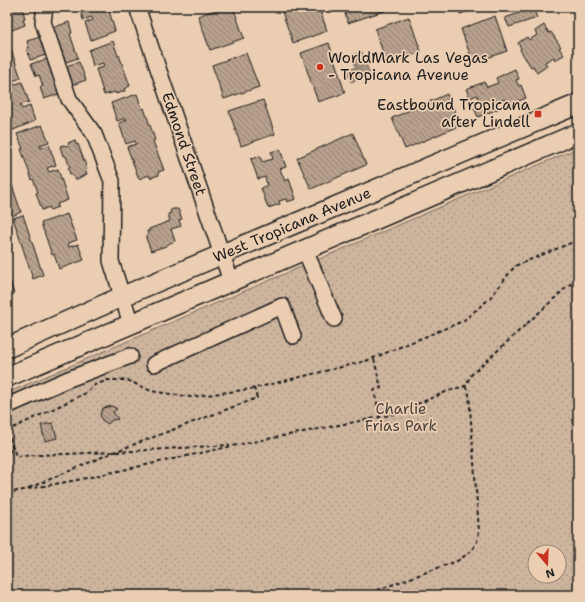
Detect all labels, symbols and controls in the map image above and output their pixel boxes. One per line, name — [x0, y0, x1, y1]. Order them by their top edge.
place label: WorldMark Las Vegas - Tropicana Avenue — [328, 48, 488, 85]
marker: WorldMark Las Vegas - Tropicana Avenue — [315, 62, 325, 72]
street label: Edmond Street — [157, 90, 211, 198]
place label: Eastbound Tropicana after Lindell — [377, 95, 531, 132]
marker: Eastbound Tropicana after Lindell — [533, 109, 543, 119]
street label: West Tropicana Avenue — [210, 183, 374, 267]
park label: Charlie Frias Park — [365, 399, 437, 436]
north arrow — [527, 544, 567, 584]
text: N — [543, 564, 557, 582]

